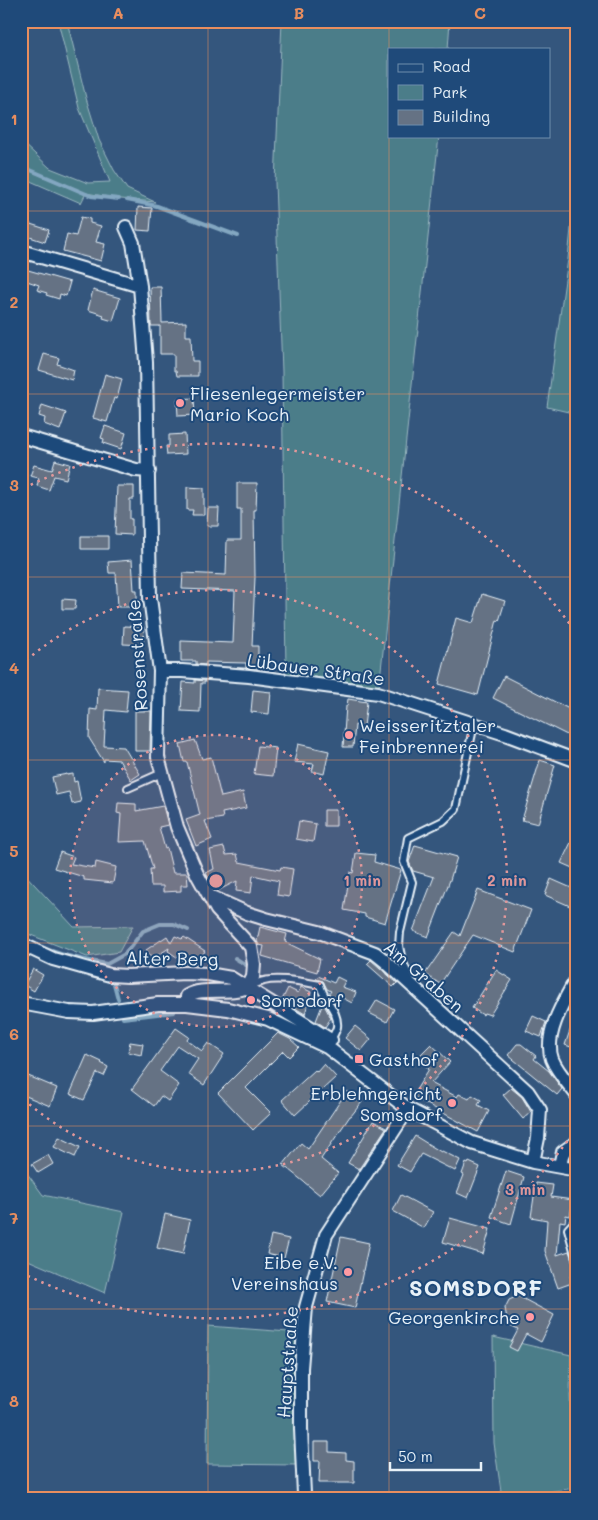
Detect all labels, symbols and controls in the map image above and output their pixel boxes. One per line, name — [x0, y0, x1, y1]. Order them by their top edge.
text: A — [112, 2, 124, 23]
text: B — [294, 2, 304, 23]
text: C — [474, 2, 486, 23]
legend — [388, 48, 550, 138]
text: Road — [433, 56, 470, 76]
text: Park — [433, 82, 467, 102]
text: Building — [433, 106, 490, 126]
text: 1 — [10, 108, 18, 129]
text: 2 — [10, 291, 19, 312]
place label: Fliesenlegermeister Mario Koch — [190, 381, 365, 426]
marker: Fliesenlegermeister Mario Koch — [174, 397, 186, 409]
text: 3 — [9, 474, 19, 495]
street label: Rosenstraße — [121, 599, 153, 711]
street label: Lübauer Straße — [246, 647, 386, 691]
text: 4 — [9, 657, 19, 678]
place label: Weisseritztaler Feinbrennerei — [359, 713, 496, 758]
marker: Weisseritztaler Feinbrennerei — [343, 729, 355, 741]
text: 5 — [9, 840, 19, 861]
text: 1 min — [343, 870, 381, 890]
text: 2 min — [487, 870, 527, 890]
centre of rings — [207, 872, 225, 890]
street label: Am Graben — [379, 935, 469, 1017]
street label: Alter Berg — [125, 945, 219, 971]
place label: Somsdorf — [261, 988, 344, 1012]
marker: Somsdorf — [245, 994, 257, 1006]
text: 6 — [9, 1023, 19, 1044]
place label: Gasthof — [369, 1047, 439, 1071]
marker: Gasthof — [353, 1053, 365, 1065]
place label: Erblehngericht Somsdorf — [311, 1081, 443, 1126]
marker: Erblehngericht Somsdorf — [446, 1097, 458, 1109]
text: 3 min — [505, 1179, 545, 1199]
text: 7 — [10, 1207, 19, 1228]
place label: Eibe e.V. Vereinshaus — [231, 1250, 338, 1295]
marker: Eibe e.V. Vereinshaus — [342, 1266, 354, 1278]
district label: SOMSDORF — [409, 1273, 543, 1302]
street label: Hauptstraße — [271, 1305, 303, 1419]
place label: Georgenkirche — [388, 1305, 520, 1329]
marker: Georgenkirche — [524, 1311, 536, 1323]
text: 8 — [9, 1390, 19, 1411]
scale bar — [390, 1440, 482, 1472]
text: 50 m — [398, 1446, 433, 1466]

